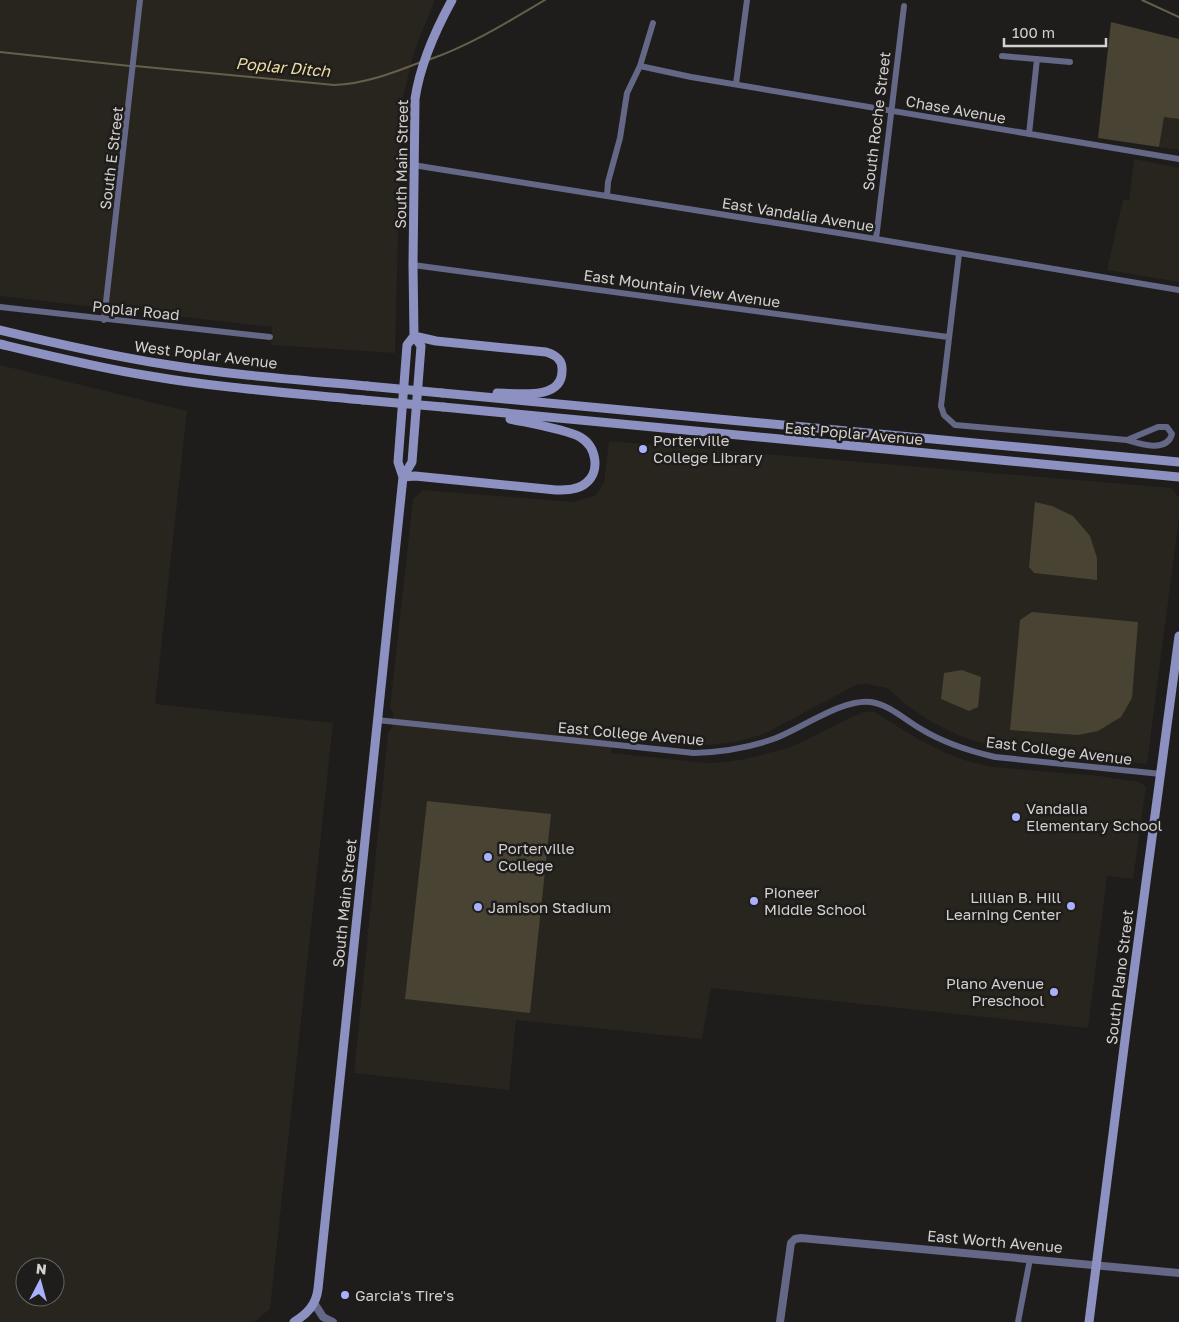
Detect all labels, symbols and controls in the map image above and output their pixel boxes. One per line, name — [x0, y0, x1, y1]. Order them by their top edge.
scale bar — [1004, 15, 1106, 47]
text: 100 m — [1012, 23, 1055, 41]
street label: South Roche Street — [859, 50, 893, 192]
water label: Poplar Ditch — [235, 53, 332, 81]
street label: Chase Avenue — [905, 91, 1008, 127]
street label: South Main Street — [391, 99, 411, 229]
street label: South E Street — [96, 105, 126, 211]
street label: East Vandalia Avenue — [721, 193, 876, 235]
street label: East Mountain View Avenue — [583, 265, 782, 311]
street label: Poplar Road — [92, 296, 180, 324]
street label: West Poplar Avenue — [133, 336, 279, 372]
street label: East Poplar Avenue — [784, 418, 924, 448]
place label: Porterville College Library — [653, 431, 763, 466]
marker: Porterville College Library — [637, 443, 649, 455]
street label: East College Avenue — [557, 718, 705, 748]
street label: East College Avenue — [985, 732, 1133, 768]
place label: Vandalia Elementary School — [1026, 799, 1162, 834]
marker: Vandalia Elementary School — [1010, 811, 1022, 823]
street label: South Main Street — [328, 838, 360, 968]
place label: Porterville College — [498, 839, 575, 874]
marker: Porterville College — [482, 851, 494, 863]
place label: Pioneer Middle School — [764, 883, 866, 918]
place label: Lillian B. Hill Learning Center — [946, 888, 1061, 923]
marker: Pioneer Middle School — [748, 895, 760, 907]
place label: Jamison Stadium — [488, 898, 611, 916]
marker: Lillian B. Hill Learning Center — [1065, 900, 1077, 912]
marker: Jamison Stadium — [472, 901, 484, 913]
street label: South Plano Street — [1102, 908, 1136, 1046]
place label: Plano Avenue Preschool — [946, 974, 1044, 1009]
marker: Plano Avenue Preschool — [1048, 986, 1060, 998]
street label: East Worth Avenue — [926, 1226, 1064, 1256]
north arrow — [15, 1257, 65, 1307]
text: N — [35, 1260, 48, 1278]
place label: Garcia's Tire's — [355, 1286, 454, 1304]
marker: Garcia's Tire's — [339, 1289, 351, 1301]

